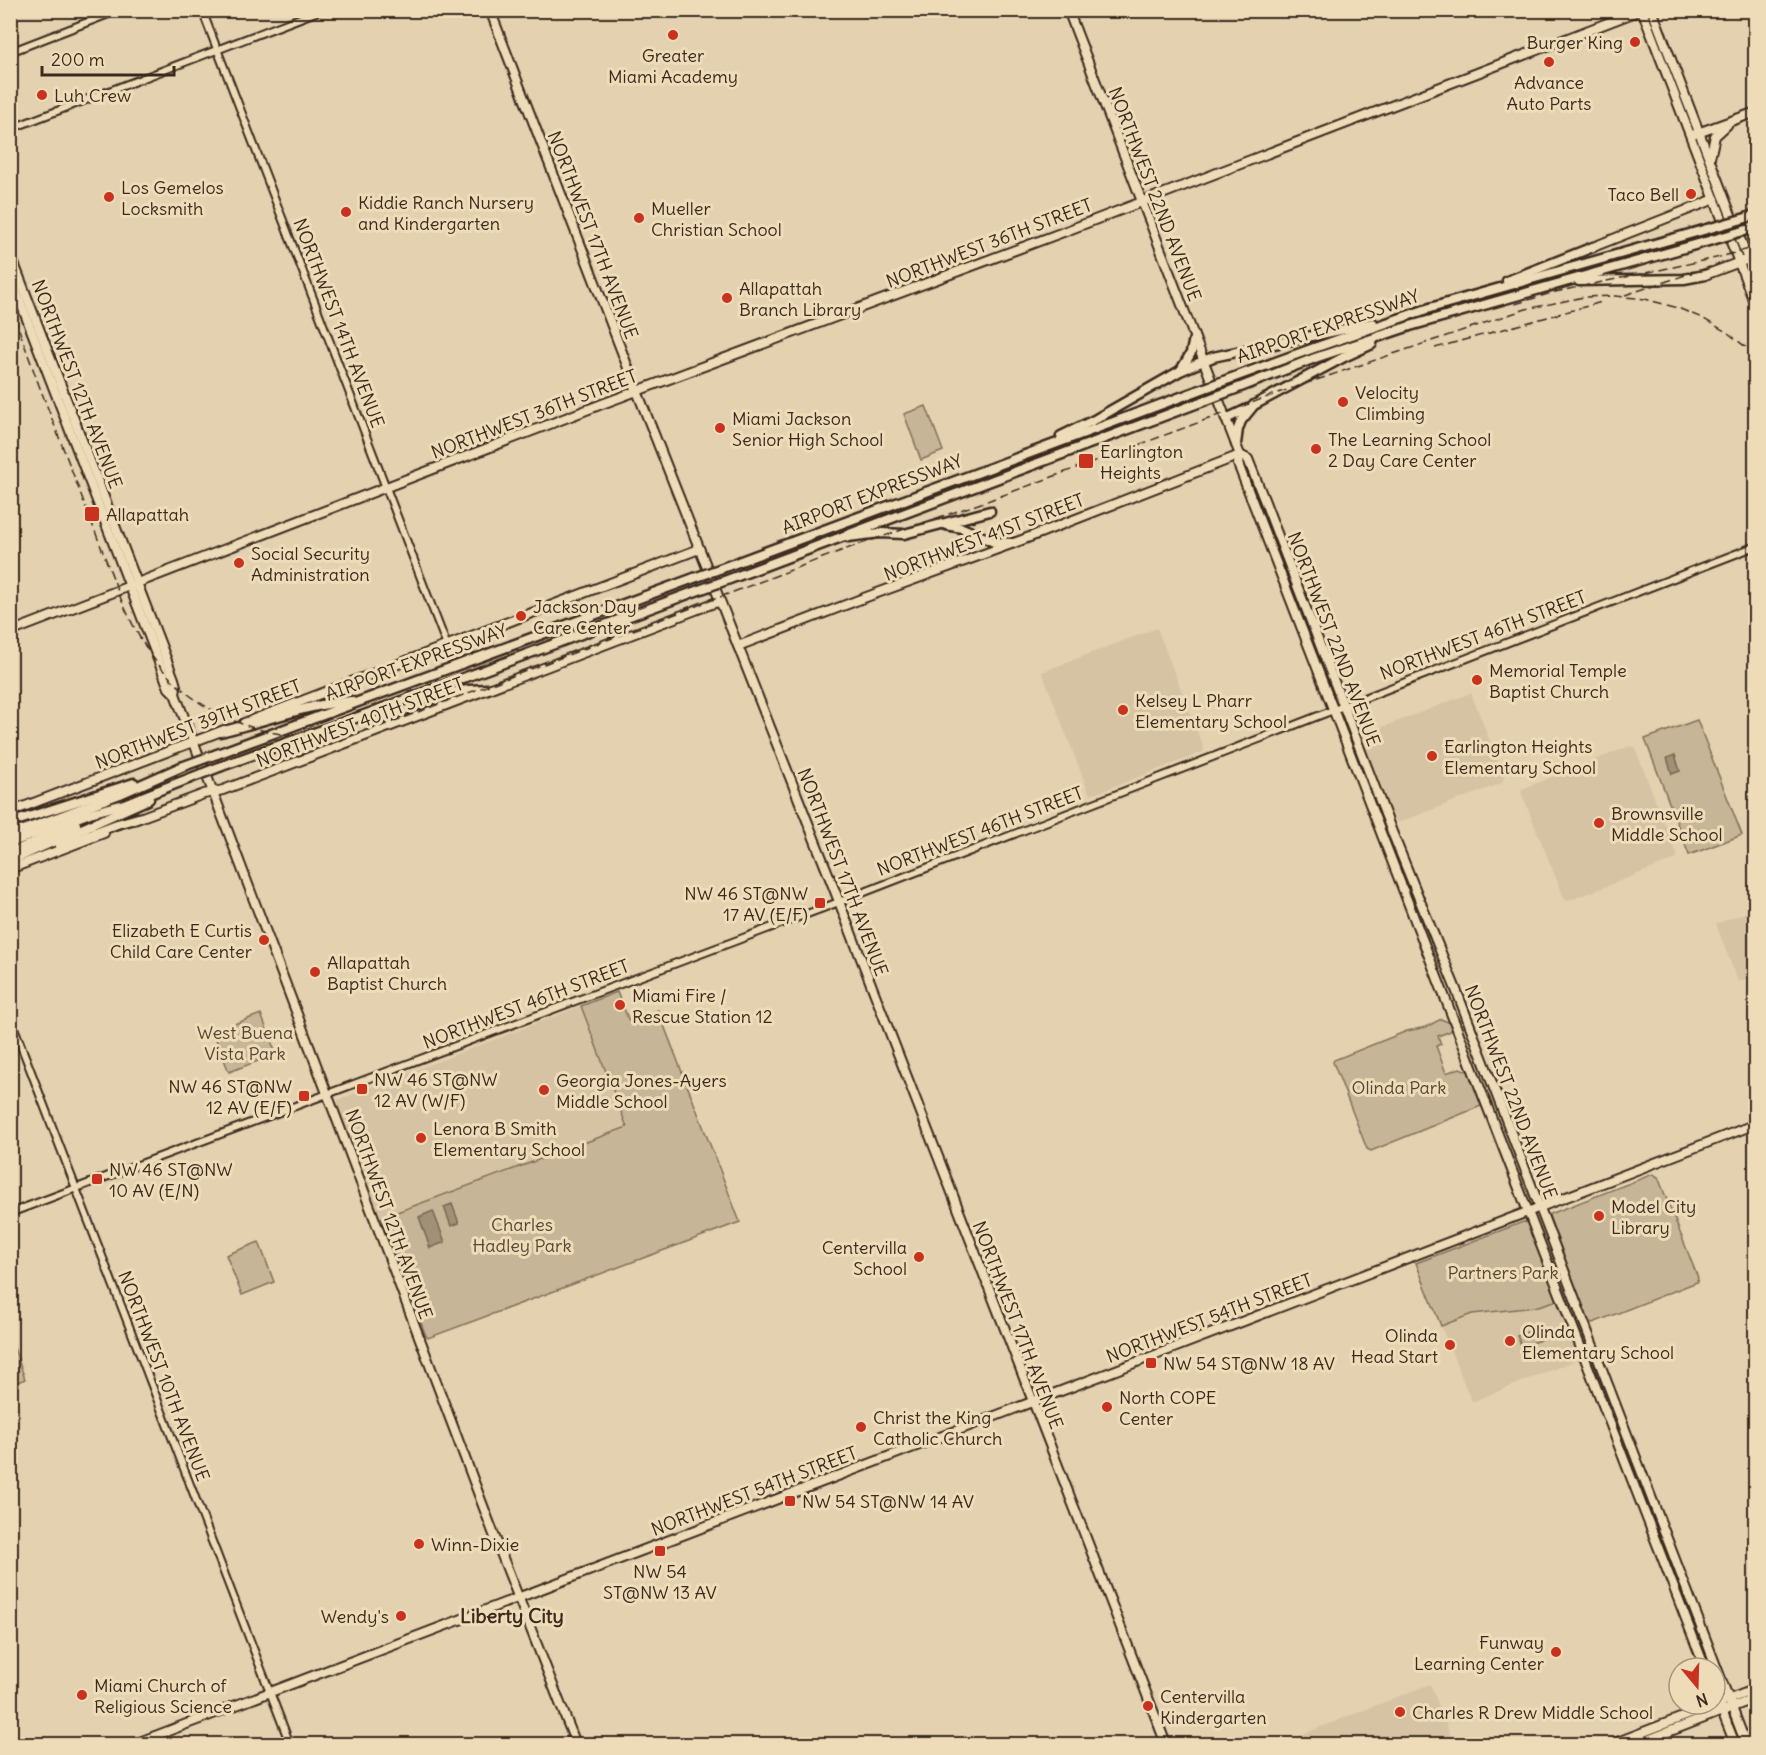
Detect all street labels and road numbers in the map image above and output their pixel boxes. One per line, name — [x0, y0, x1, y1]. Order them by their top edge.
street label: NORTHWEST 22ND AVENUE — [1103, 84, 1207, 304]
street label: NORTHWEST 17TH AVENUE — [543, 128, 643, 342]
street label: NORTHWEST 36TH STREET — [883, 193, 1095, 293]
street label: NORTHWEST 14TH AVENUE — [288, 215, 390, 431]
street label: NORTHWEST 12TH AVENUE — [27, 276, 127, 492]
street label: AIRPORT EXPRESSWAY — [1234, 284, 1422, 368]
street label: NORTHWEST 36TH STREET — [428, 364, 640, 464]
street label: AIRPORT EXPRESSWAY — [778, 449, 966, 539]
street label: NORTHWEST 41ST STREET — [881, 488, 1087, 586]
street label: NORTHWEST 22ND AVENUE — [1282, 529, 1386, 749]
street label: NORTHWEST 46TH STREET — [1377, 585, 1589, 685]
street label: AIRPORT EXPRESSWAY — [322, 618, 510, 706]
street label: NORTHWEST 40TH STREET — [253, 672, 467, 772]
street label: NORTHWEST 39TH STREET — [92, 674, 304, 774]
street label: NORTHWEST 17TH AVENUE — [793, 765, 893, 979]
street label: NORTHWEST 46TH STREET — [874, 781, 1086, 881]
street label: NORTHWEST 46TH STREET — [420, 954, 632, 1054]
street label: NORTHWEST 22ND AVENUE — [1459, 982, 1563, 1202]
street label: NORTHWEST 12TH AVENUE — [340, 1106, 438, 1322]
street label: NORTHWEST 17TH AVENUE — [968, 1218, 1068, 1432]
street label: NORTHWEST 10TH AVENUE — [113, 1268, 215, 1484]
street label: NORTHWEST 54TH STREET — [1103, 1268, 1315, 1368]
street label: NORTHWEST 54TH STREET — [648, 1441, 860, 1541]

